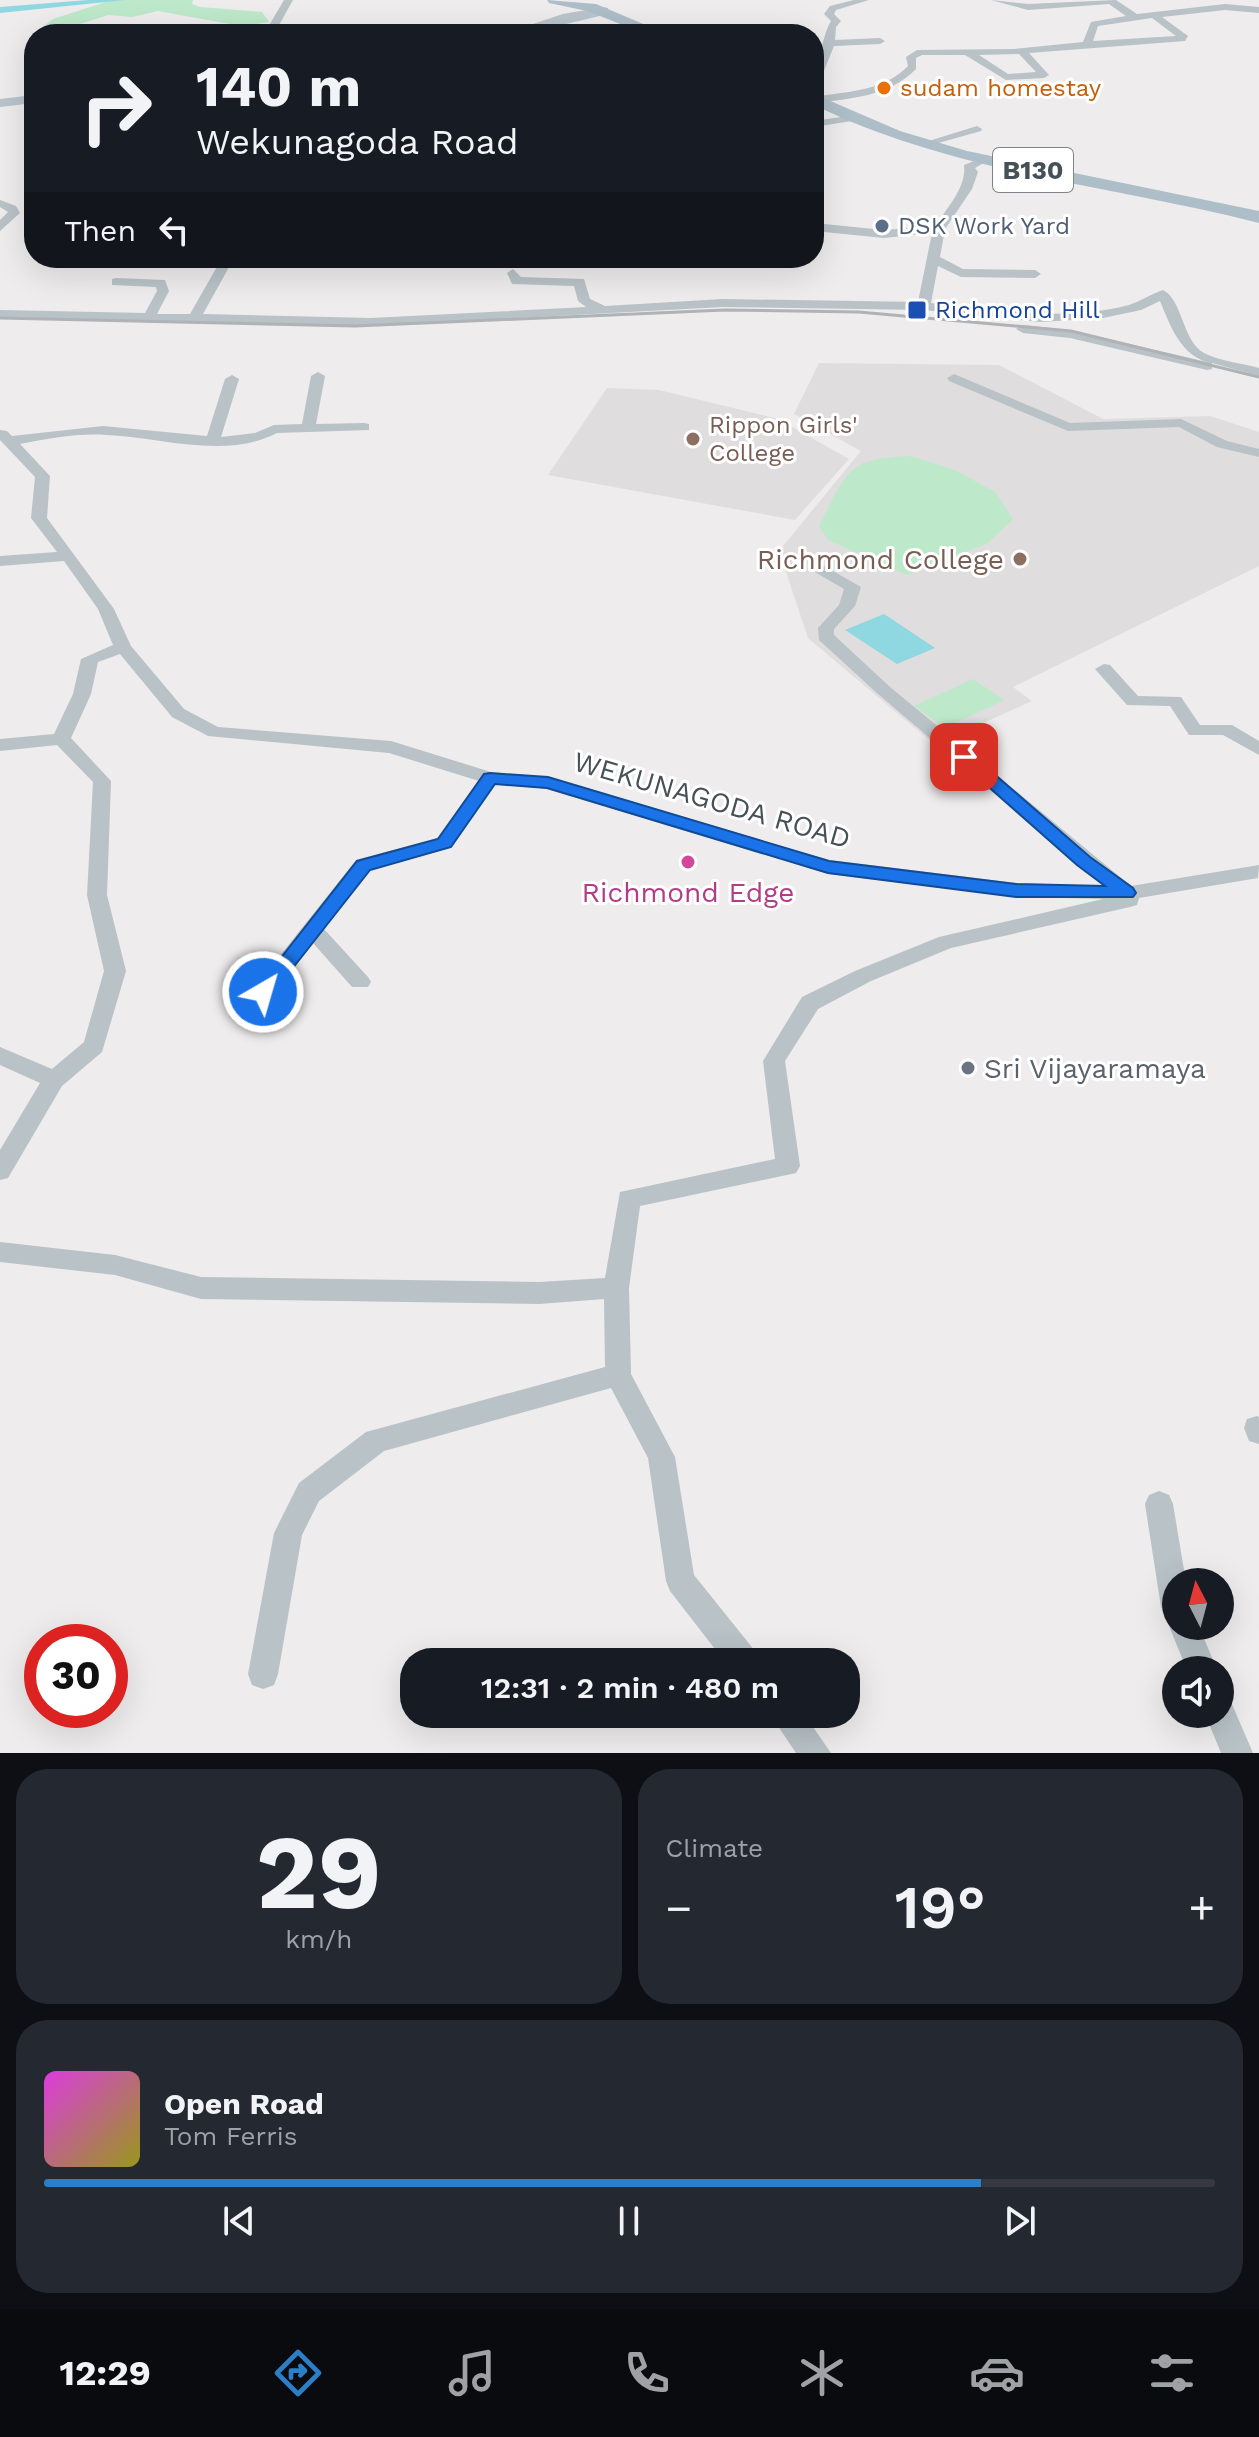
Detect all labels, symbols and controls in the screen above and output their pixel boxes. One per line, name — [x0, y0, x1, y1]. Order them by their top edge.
text: 140 m — [196, 54, 361, 120]
icon: right — [64, 56, 168, 160]
place label: sudam homestay — [900, 74, 1102, 102]
marker: sudam homestay — [875, 79, 893, 97]
text: Wekunagoda Road — [196, 121, 518, 163]
road number: B130 — [993, 148, 1073, 192]
icon: left — [152, 208, 196, 252]
place label: DSK Work Yard — [898, 212, 1070, 240]
text: Then — [64, 213, 136, 248]
marker: DSK Work Yard — [873, 217, 891, 235]
place label: Richmond Hill — [935, 296, 1100, 324]
marker: Richmond Hill — [906, 299, 928, 321]
place label: Rippon Girls' College — [709, 411, 858, 467]
marker: Rippon Girls' College — [684, 430, 702, 448]
place label: Richmond College — [757, 543, 1004, 576]
marker: Richmond College — [1011, 550, 1029, 568]
pin — [930, 723, 998, 791]
icon: arrive — [942, 735, 986, 779]
street label: WEKUNAGODA ROAD — [570, 745, 854, 855]
marker: Richmond Edge — [679, 853, 697, 871]
place label: Richmond Edge — [582, 876, 794, 909]
position arrow — [221, 950, 305, 1034]
place label: Sri Vijayaramaya — [984, 1052, 1206, 1085]
marker: Sri Vijayaramaya — [959, 1059, 977, 1077]
north arrow — [1162, 1568, 1234, 1640]
map controls — [1162, 1568, 1234, 1728]
speed limit sign: 30 — [24, 1624, 128, 1728]
button: sound — [1162, 1656, 1234, 1728]
text: 12:31 · 2 min · 480 m — [481, 1670, 779, 1705]
text: 29 — [256, 1811, 382, 1933]
text: Climate — [666, 1833, 763, 1863]
text: 19° — [895, 1872, 986, 1943]
text: − — [666, 1882, 692, 1934]
text: + — [1188, 1882, 1215, 1934]
text: km/h — [285, 1924, 352, 1954]
text: Open Road — [164, 2086, 324, 2121]
text: Tom Ferris — [164, 2121, 297, 2151]
icon: previous — [217, 2199, 261, 2243]
icon: pause — [607, 2199, 651, 2243]
icon: next — [998, 2199, 1042, 2243]
icon: directions — [270, 2345, 326, 2401]
icon: music — [444, 2345, 500, 2401]
icon: phone — [619, 2345, 675, 2401]
icon: climate — [794, 2345, 850, 2401]
icon: car — [969, 2345, 1025, 2401]
icon: filters — [1144, 2345, 1200, 2401]
text: 12:29 — [59, 2352, 151, 2394]

